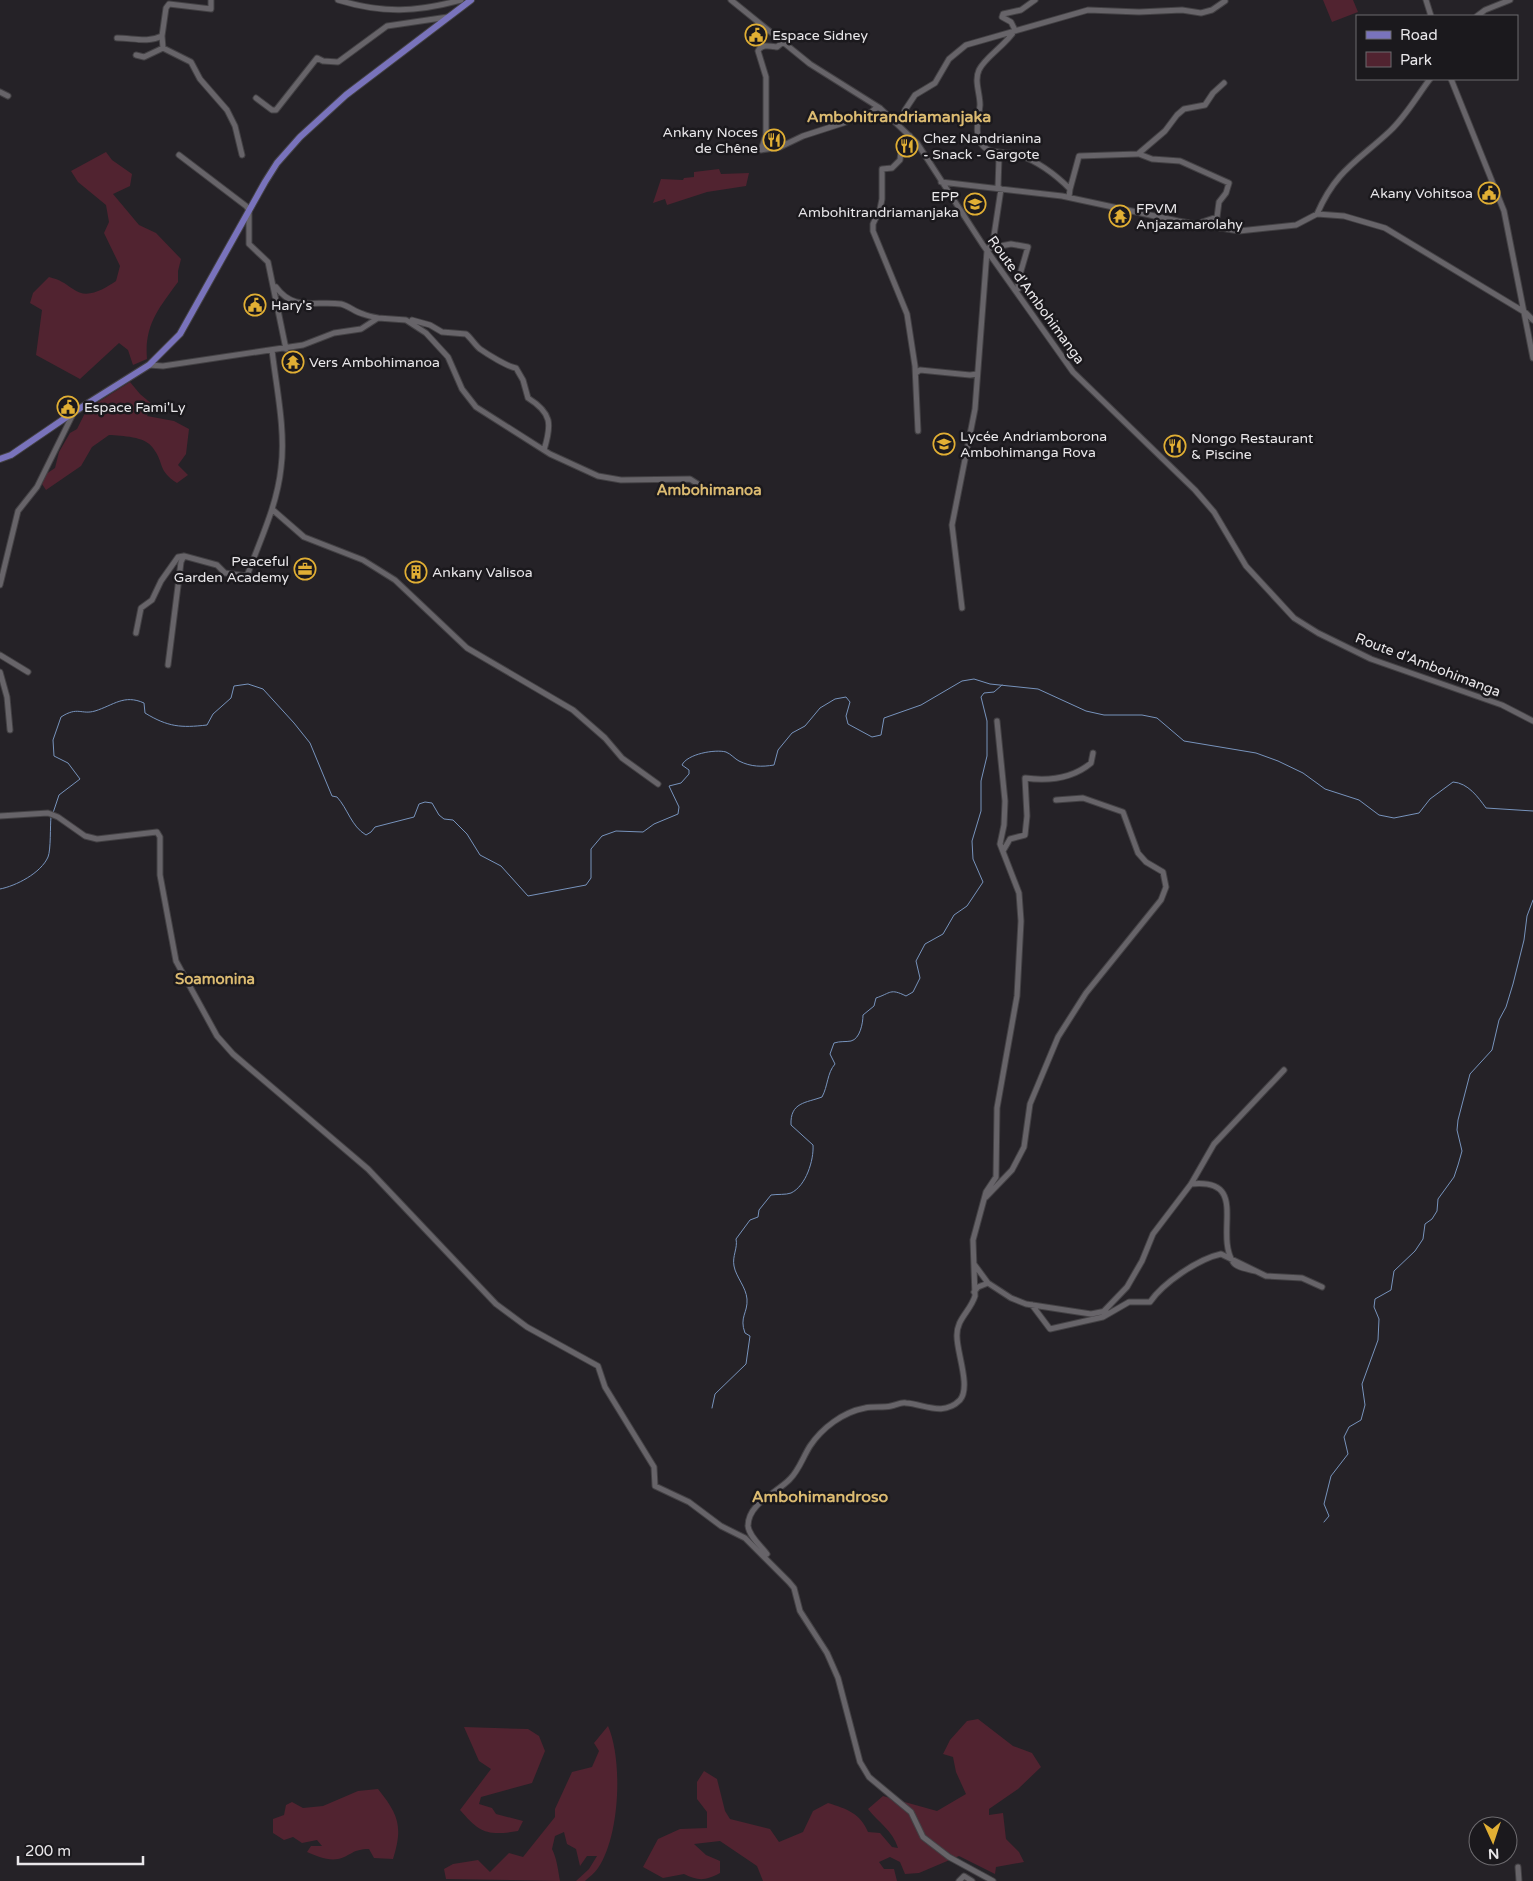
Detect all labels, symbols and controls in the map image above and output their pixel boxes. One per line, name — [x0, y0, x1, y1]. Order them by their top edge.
legend — [1356, 15, 1518, 80]
public building icon: Espace Sidney — [744, 23, 768, 47]
text: Road — [1400, 26, 1438, 44]
place label: Espace Sidney — [772, 27, 868, 44]
text: Park — [1400, 51, 1432, 69]
district label: Ambohitrandriamanjaka — [807, 107, 991, 127]
place label: Ankany Noces de Chêne — [663, 124, 758, 157]
restaurant icon: Ankany Noces de Chêne — [762, 128, 786, 152]
place label: Chez Nandrianina - Snack - Gargote — [923, 130, 1041, 163]
restaurant icon: Chez Nandrianina - Snack - Gargote — [895, 134, 919, 158]
public building icon: Akany Vohitsoa — [1477, 181, 1501, 205]
place label: Akany Vohitsoa — [1370, 185, 1473, 202]
place label: EPP Ambohitrandriamanjaka — [798, 188, 959, 221]
school or university icon: EPP Ambohitrandriamanjaka — [963, 192, 987, 216]
place label: FPVM Anjazamarolahy — [1136, 200, 1243, 233]
temple icon: FPVM Anjazamarolahy — [1108, 204, 1132, 228]
street label: Route d'Ambohimanga — [984, 233, 1088, 367]
public building icon: Hary's — [243, 293, 267, 317]
place label: Hary's — [271, 297, 312, 314]
temple icon: Vers Ambohimanoa — [281, 350, 305, 374]
place label: Vers Ambohimanoa — [309, 354, 440, 371]
public building icon: Espace Fami'Ly — [56, 395, 80, 419]
place label: Espace Fami'Ly — [84, 399, 186, 416]
place label: Lycée Andriamborona Ambohimanga Rova — [960, 428, 1107, 461]
place label: Nongo Restaurant & Piscine — [1191, 430, 1314, 463]
school or university icon: Lycée Andriamborona Ambohimanga Rova — [932, 432, 956, 456]
restaurant icon: Nongo Restaurant & Piscine — [1163, 434, 1187, 458]
district label: Ambohimanoa — [656, 481, 762, 499]
place label: Peaceful Garden Academy — [174, 553, 289, 586]
office icon: Peaceful Garden Academy — [293, 557, 317, 581]
building icon: Ankany Valisoa — [404, 560, 428, 584]
place label: Ankany Valisoa — [432, 564, 533, 581]
street label: Route d'Ambohimanga — [1353, 629, 1503, 701]
district label: Soamonina — [175, 970, 255, 988]
district label: Ambohimandroso — [752, 1487, 889, 1507]
north arrow — [1468, 1816, 1518, 1866]
scale bar — [18, 1834, 142, 1866]
text: 200 m — [25, 1842, 71, 1860]
text: N — [1488, 1845, 1500, 1862]

